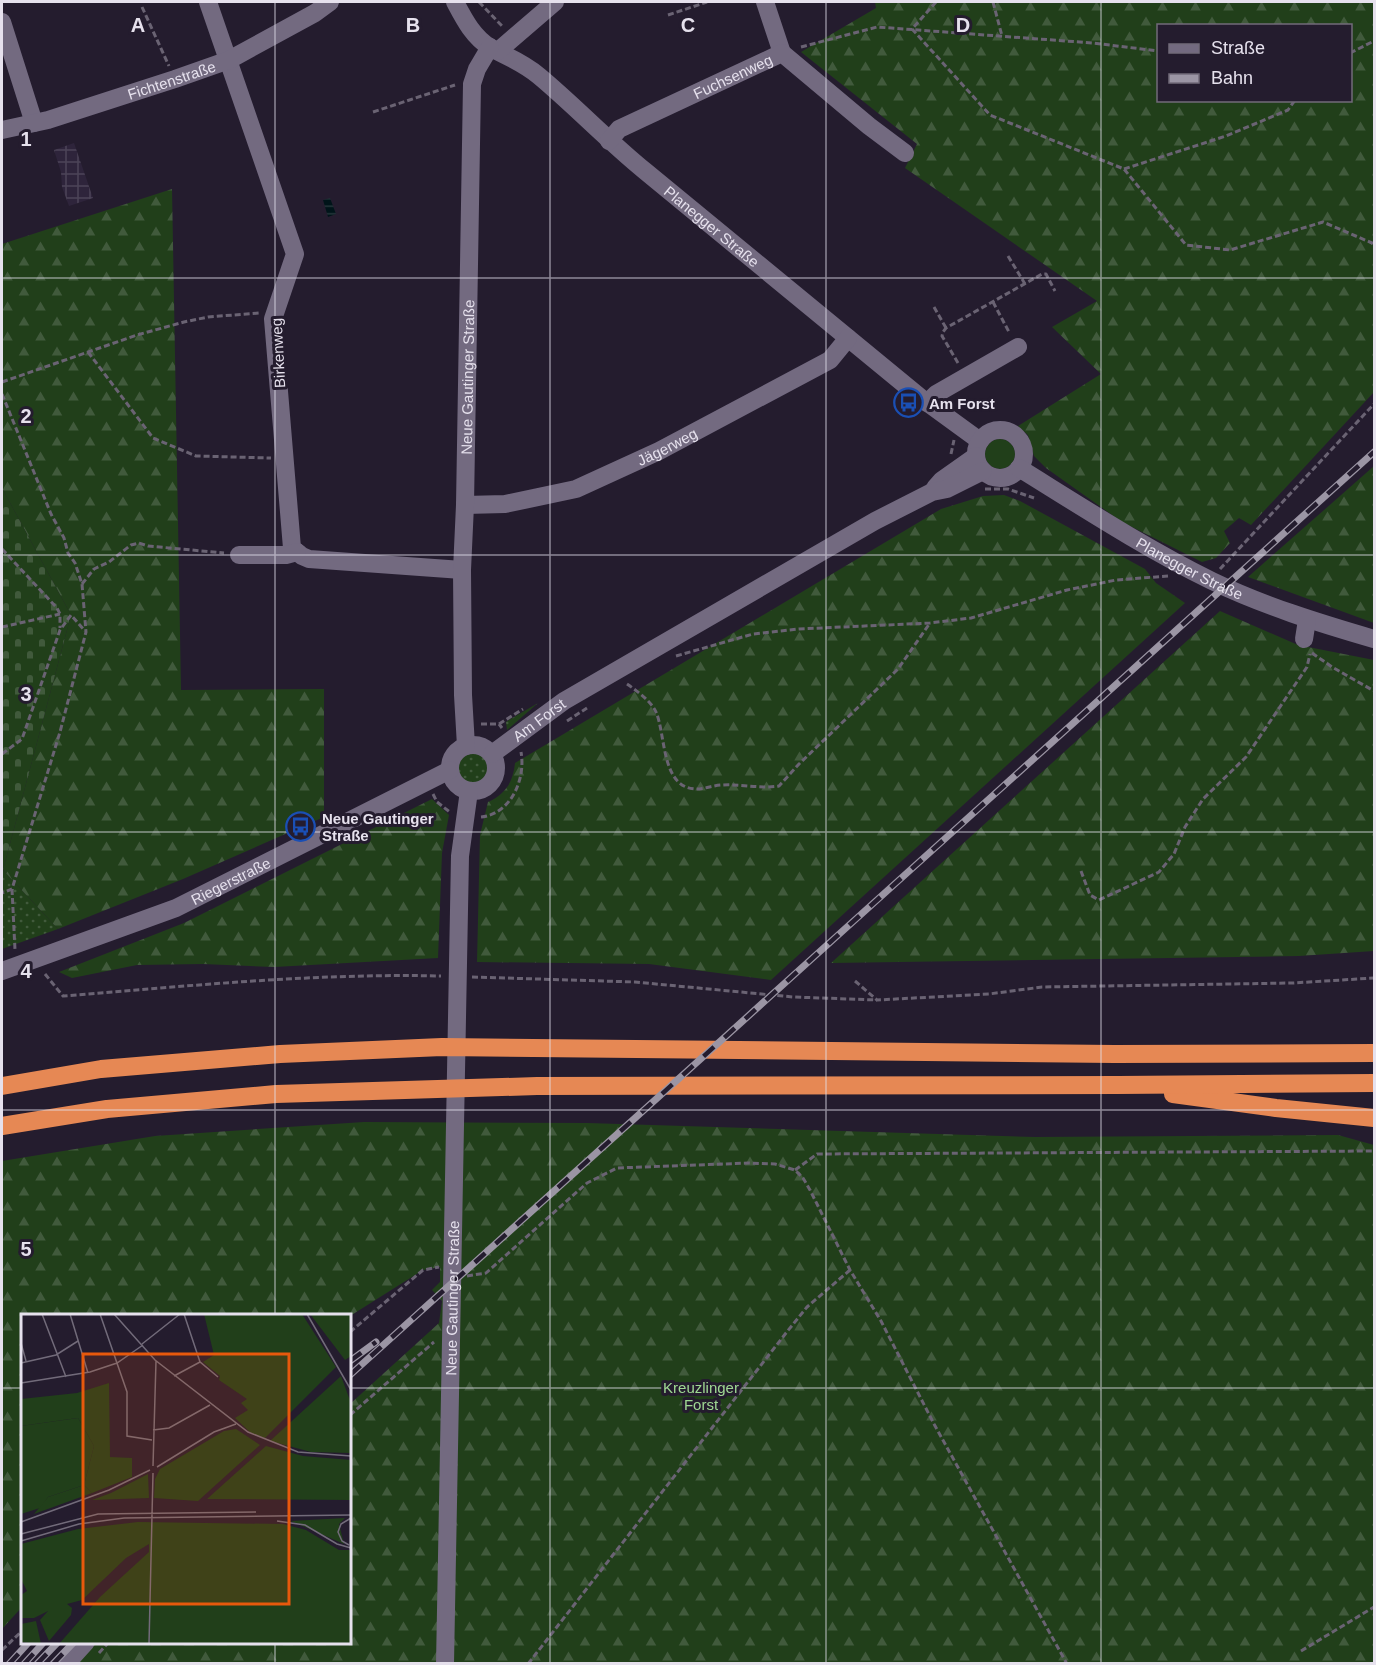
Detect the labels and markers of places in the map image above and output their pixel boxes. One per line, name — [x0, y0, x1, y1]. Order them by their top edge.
bus stop icon: Am Forst — [892, 387, 924, 419]
place label: Am Forst — [929, 395, 995, 412]
place label: Neue Gautinger Straße — [322, 810, 434, 844]
bus stop icon: Neue Gautinger Straße — [285, 811, 317, 843]

